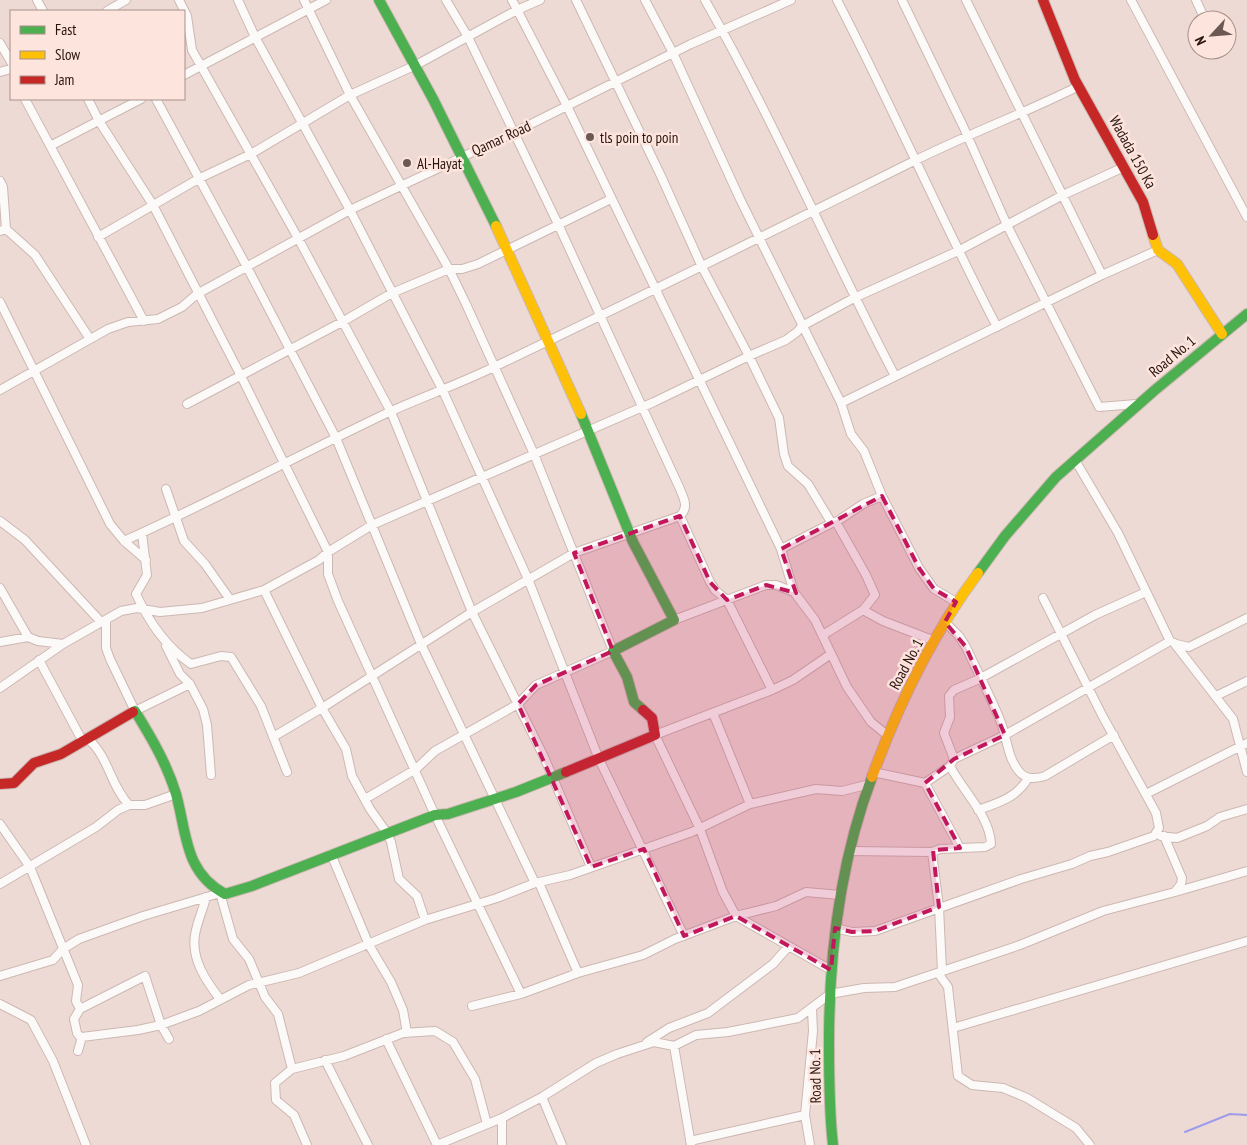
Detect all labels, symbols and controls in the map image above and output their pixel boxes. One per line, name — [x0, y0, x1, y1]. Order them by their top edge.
legend — [10, 10, 185, 100]
north arrow — [1187, 10, 1237, 60]
text: Fast — [55, 20, 76, 39]
text: N — [1191, 33, 1210, 48]
text: Slow — [55, 45, 80, 64]
text: Jam — [54, 70, 74, 89]
street label: Wadada 150 Ka — [1105, 112, 1161, 192]
street label: Qamar Road — [468, 116, 534, 160]
place label: tls poin to poin — [600, 128, 678, 147]
marker: tls poin to poin — [584, 131, 596, 143]
place label: Al-Hayat — [417, 154, 462, 173]
marker: Al-Hayat — [401, 157, 413, 169]
street label: Road No. 1 — [1145, 331, 1199, 381]
street label: Road No. 1 — [885, 635, 927, 693]
street label: Road No. 1 — [805, 1048, 825, 1104]

